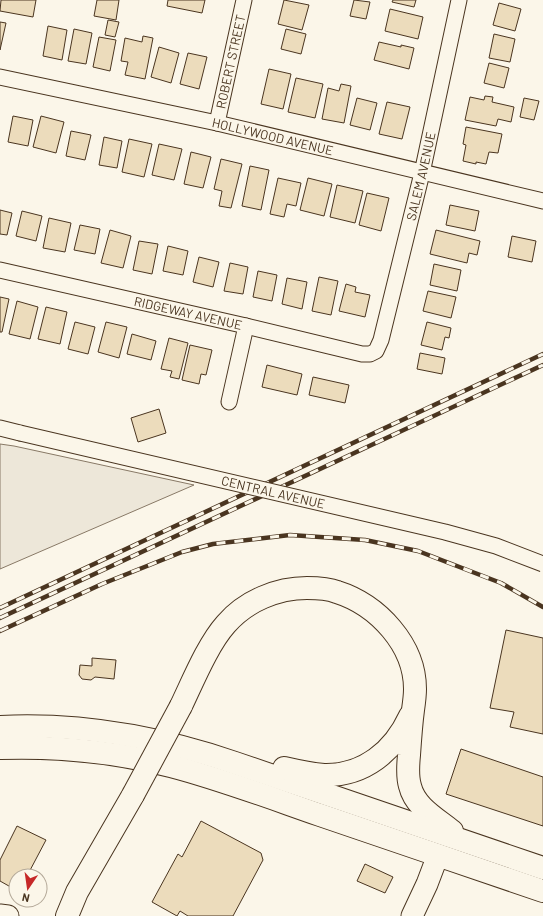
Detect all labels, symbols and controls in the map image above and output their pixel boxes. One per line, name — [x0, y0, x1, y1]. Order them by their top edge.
street label: ROBERT STREET — [212, 13, 249, 110]
street label: HOLLYWOOD AVENUE — [211, 114, 335, 159]
street label: SALEM AVENUE — [403, 130, 439, 222]
street label: RIDGEWAY AVENUE — [133, 293, 244, 333]
street label: CENTRAL AVENUE — [220, 472, 327, 512]
north arrow — [8, 868, 48, 908]
text: N — [21, 891, 31, 905]

